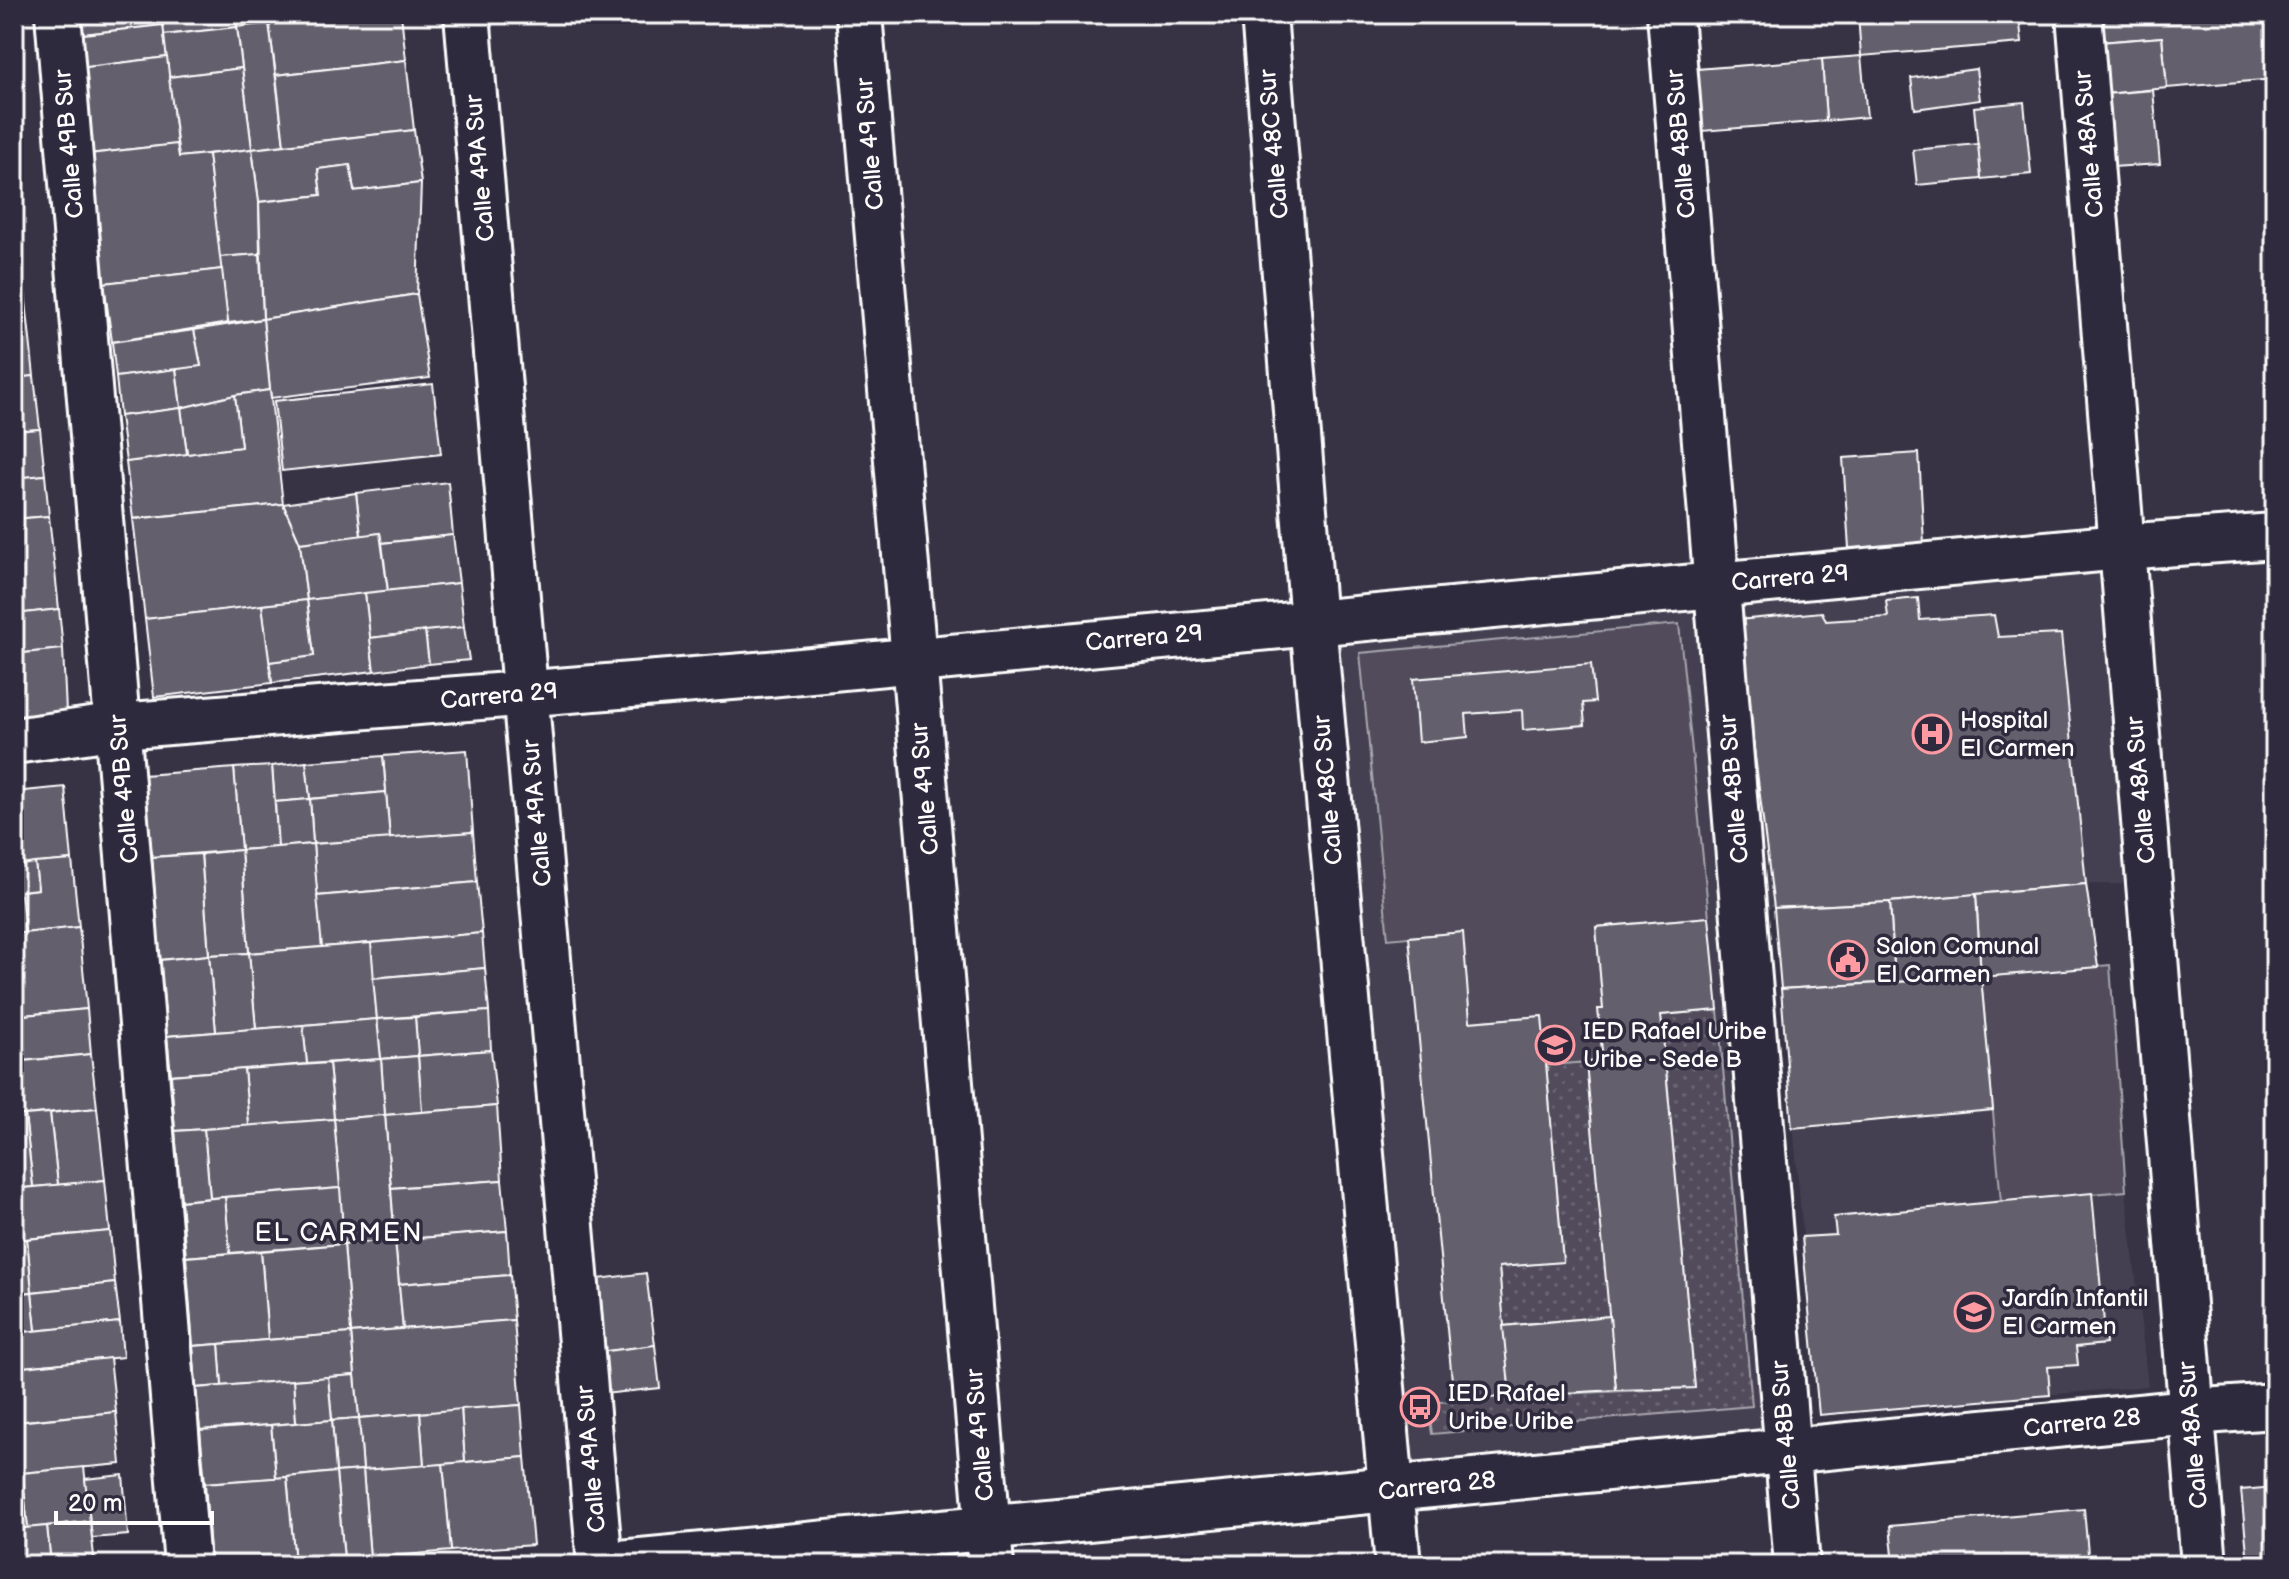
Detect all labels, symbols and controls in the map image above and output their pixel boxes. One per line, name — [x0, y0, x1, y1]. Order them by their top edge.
street label: Calle 49B Sur — [48, 68, 90, 220]
street label: Calle 48C Sur — [1253, 68, 1295, 220]
street label: Calle 48B Sur — [1660, 68, 1702, 220]
street label: Calle 48A Sur — [2068, 69, 2110, 219]
street label: Calle 49 Sur — [850, 76, 890, 211]
street label: Calle 49A Sur — [459, 93, 501, 243]
street label: Carrera 29 — [1730, 558, 1850, 598]
street label: Carrera 29 — [1084, 618, 1204, 658]
street label: Carrera 29 — [439, 676, 559, 716]
place label: Hospital El Carmen — [1960, 706, 2075, 763]
street label: Calle 49B Sur — [103, 713, 145, 865]
street label: Calle 48B Sur — [1713, 713, 1755, 865]
hospital icon: Hospital El Carmen — [1911, 713, 1953, 755]
street label: Calle 48C Sur — [1307, 714, 1349, 866]
street label: Calle 48A Sur — [2120, 715, 2162, 865]
street label: Calle 49 Sur — [905, 721, 945, 856]
street label: Calle 49A Sur — [516, 738, 558, 888]
place label: Salon Comunal El Carmen — [1876, 932, 2039, 989]
public building icon: Salon Comunal El Carmen — [1827, 939, 1869, 981]
place label: IED Rafael Uribe Uribe - Sede B — [1583, 1017, 1767, 1074]
school or university icon: IED Rafael Uribe Uribe - Sede B — [1534, 1024, 1576, 1066]
district label: EL CARMEN — [254, 1218, 424, 1249]
place label: Jardín Infantil El Carmen — [2002, 1284, 2148, 1341]
school or university icon: Jardín Infantil El Carmen — [1953, 1291, 1995, 1333]
street label: Calle 48B Sur — [1765, 1359, 1807, 1511]
street label: Calle 48A Sur — [2172, 1360, 2214, 1510]
street label: Calle 49 Sur — [960, 1367, 1000, 1502]
place label: IED Rafael Uribe Uribe — [1448, 1379, 1574, 1436]
street label: Calle 49A Sur — [570, 1384, 612, 1534]
bus stop icon: IED Rafael Uribe Uribe — [1399, 1386, 1441, 1428]
street label: Carrera 28 — [2022, 1402, 2142, 1444]
street label: Carrera 28 — [1377, 1465, 1497, 1507]
scale bar — [56, 1475, 212, 1525]
text: 20 m — [68, 1489, 123, 1518]

